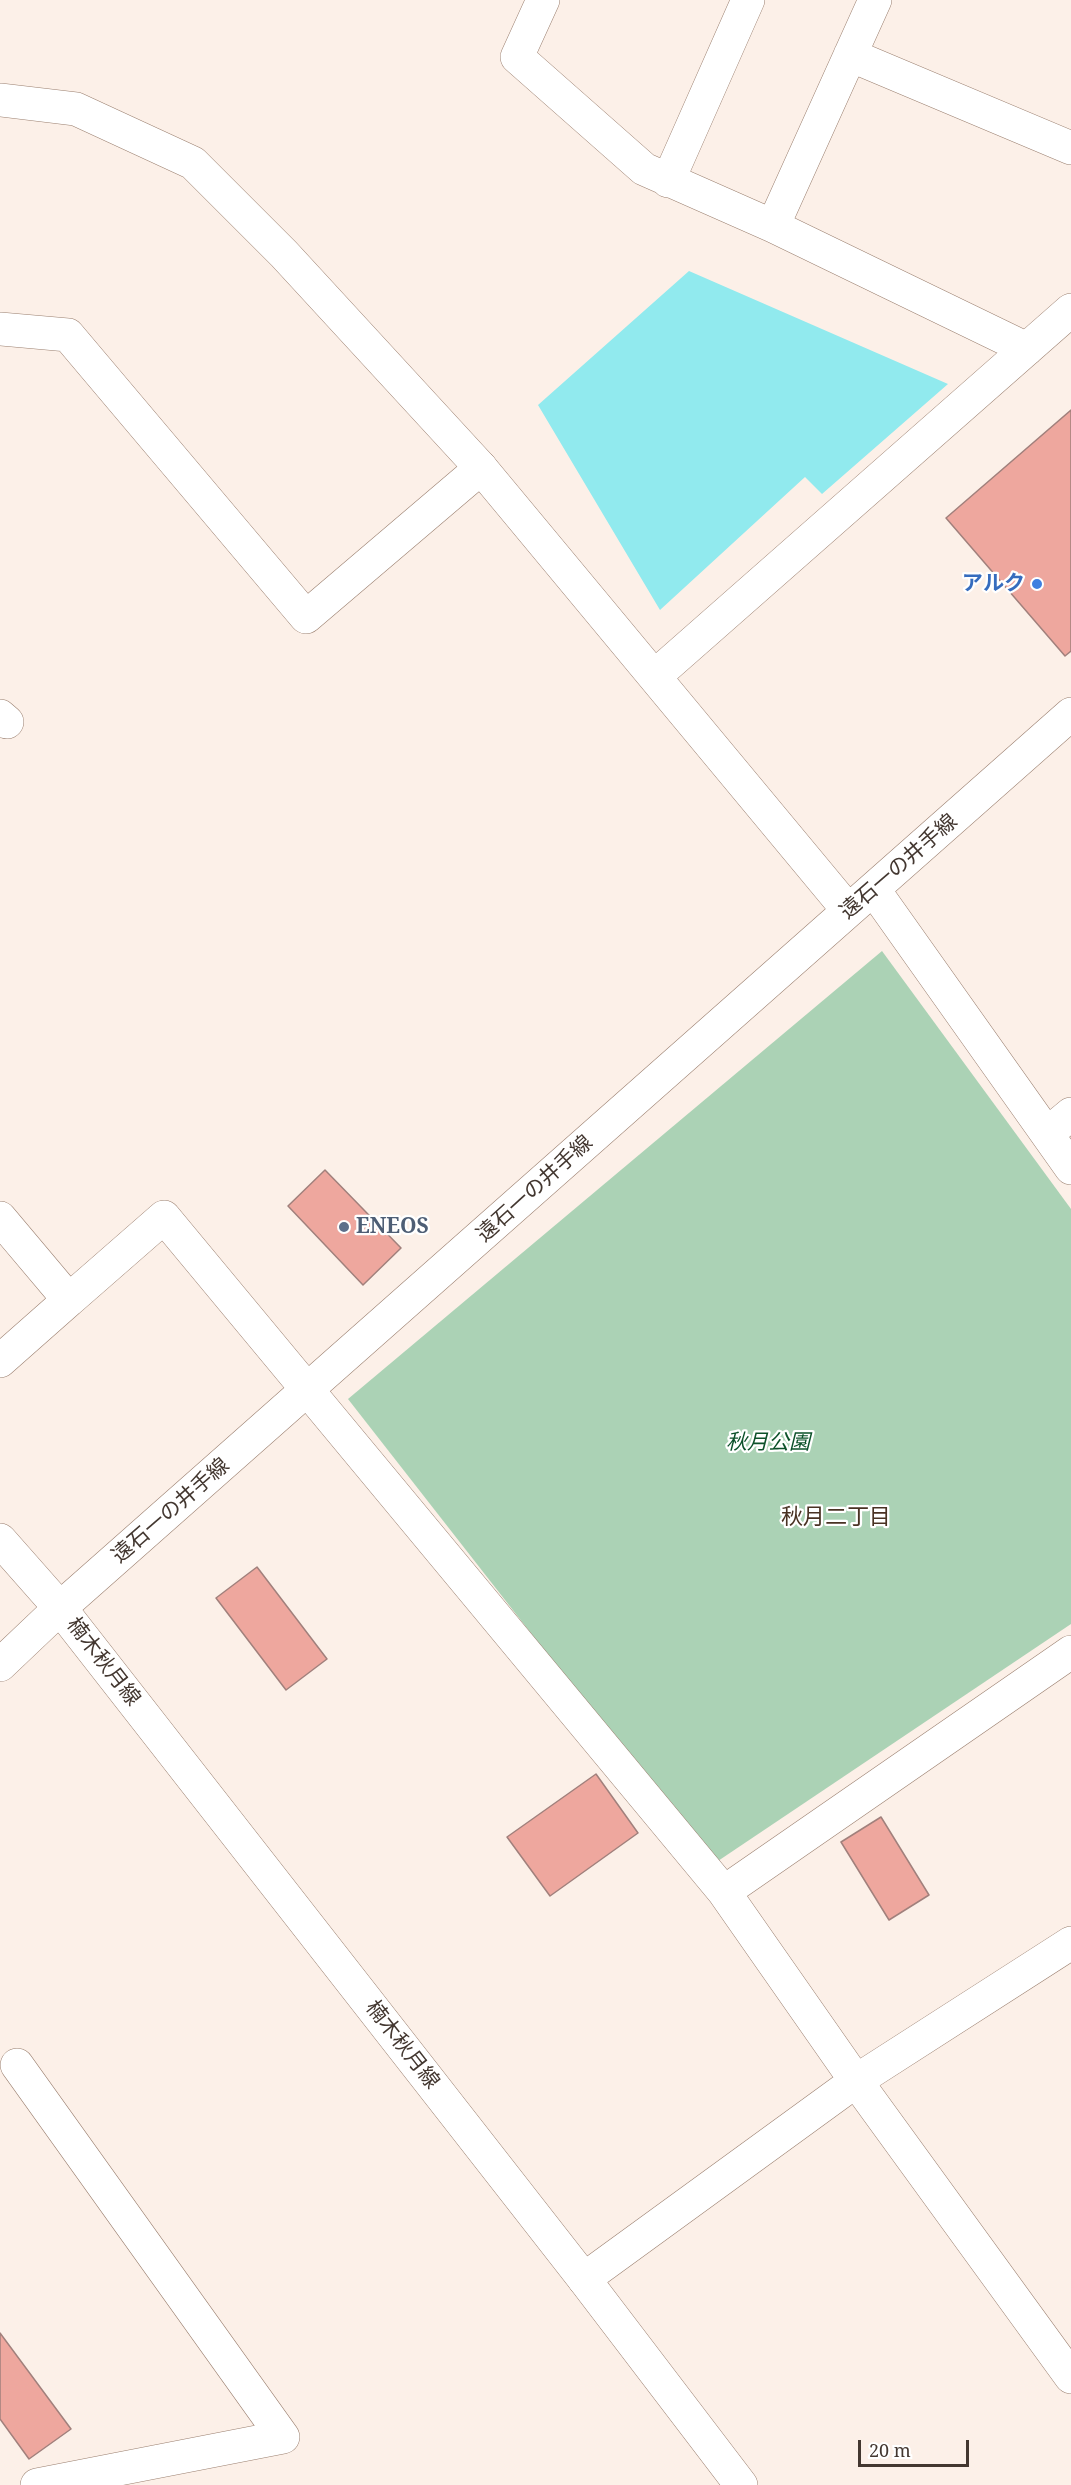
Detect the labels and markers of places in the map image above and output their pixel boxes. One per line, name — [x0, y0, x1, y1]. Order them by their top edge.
place label: アルク — [962, 571, 1025, 597]
marker: アルク — [1030, 577, 1044, 591]
place label: ENEOS — [356, 1214, 429, 1240]
marker: ENEOS — [337, 1220, 351, 1234]

